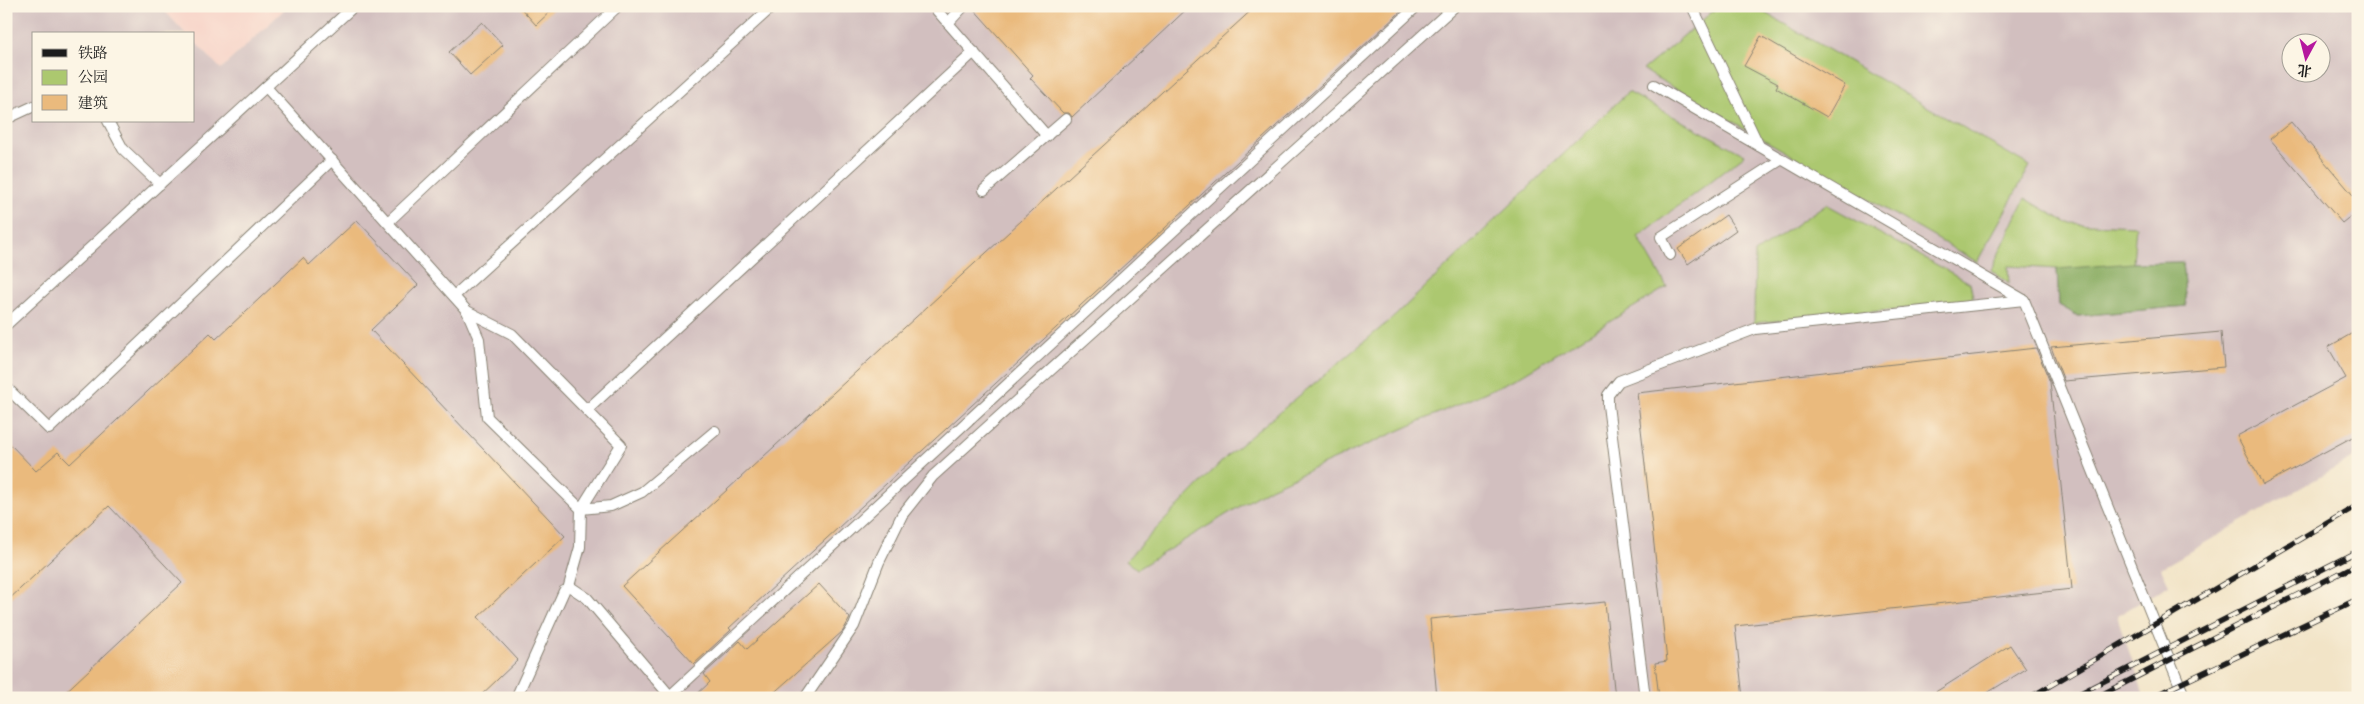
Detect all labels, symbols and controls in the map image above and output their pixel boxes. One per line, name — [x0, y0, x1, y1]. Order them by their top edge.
legend — [32, 32, 195, 122]
north arrow — [2282, 32, 2332, 82]
text: 铁路 — [78, 44, 108, 65]
text: 北 — [2296, 58, 2313, 80]
text: 公园 — [78, 68, 108, 89]
text: 建筑 — [78, 94, 108, 115]

